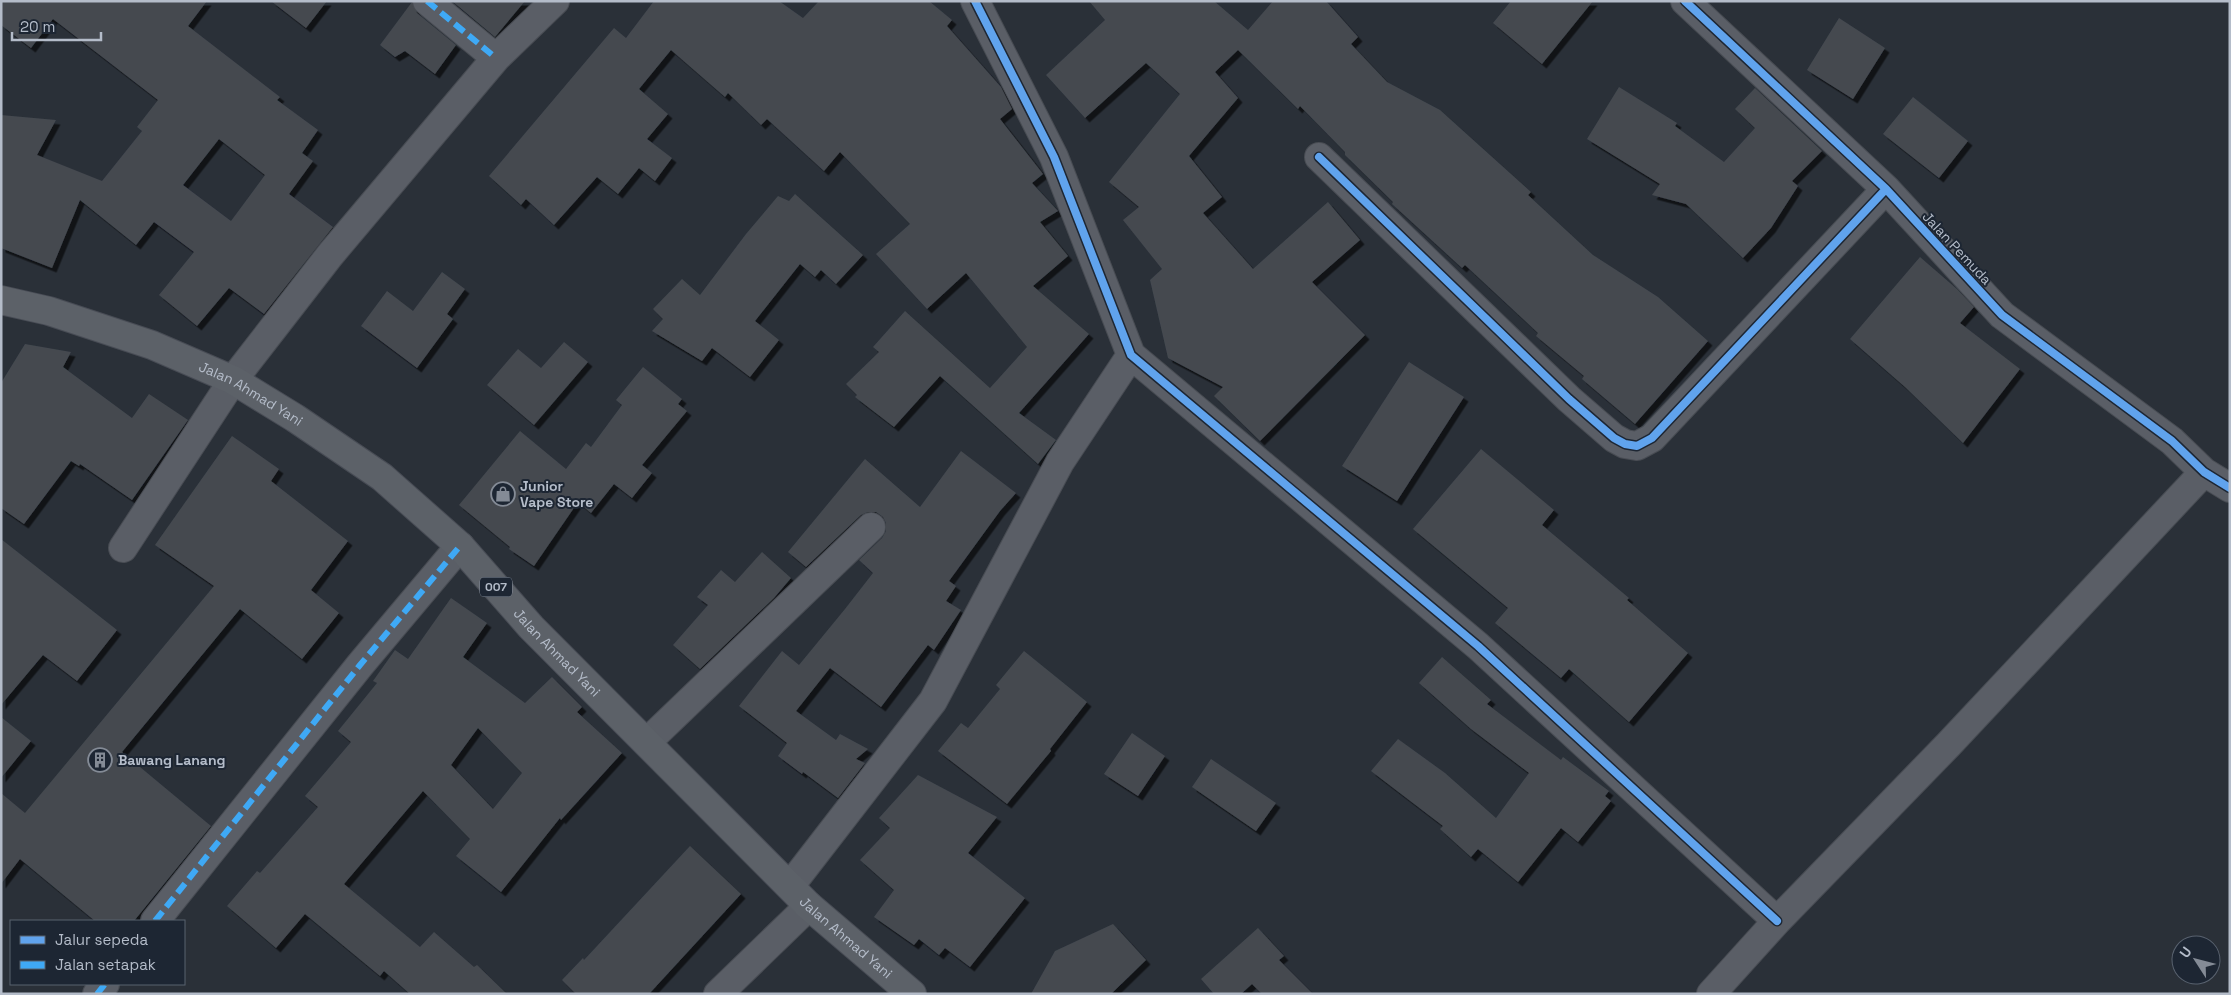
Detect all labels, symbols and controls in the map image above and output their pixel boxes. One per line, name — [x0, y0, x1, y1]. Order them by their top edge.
scale bar — [12, 10, 101, 42]
text: 20 m — [20, 17, 55, 36]
street label: Jalan Pemuda — [1918, 208, 1996, 288]
street label: Jalan Ahmad Yani — [196, 357, 306, 430]
place label: Junior Vape Store — [520, 477, 593, 511]
shop icon: Junior Vape Store — [490, 481, 516, 507]
road number: 007 — [480, 578, 512, 596]
street label: Jalan Ahmad Yani — [510, 604, 604, 700]
building icon: Bawang Lanang — [87, 747, 113, 773]
place label: Bawang Lanang — [118, 751, 226, 769]
street label: Jalan Ahmad Yani — [796, 893, 896, 982]
legend — [10, 920, 185, 985]
text: Jalur sepeda — [55, 930, 149, 949]
north arrow — [2171, 935, 2221, 985]
text: U — [2175, 943, 2196, 961]
text: Jalan setapak — [55, 955, 156, 974]

